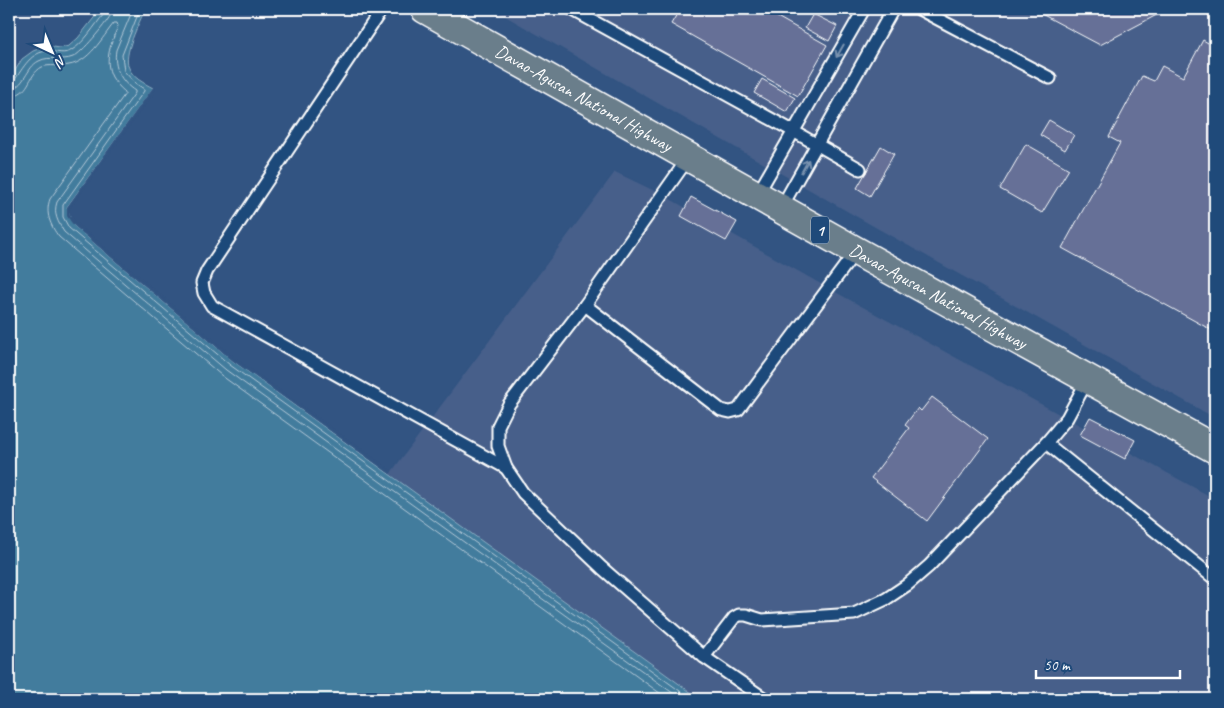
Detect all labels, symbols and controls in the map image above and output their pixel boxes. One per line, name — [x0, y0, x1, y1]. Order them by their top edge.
north arrow — [28, 28, 78, 78]
street label: Davao-Agusan National Highway — [491, 40, 678, 157]
one-way arrow — [834, 43, 844, 57]
text: N — [50, 52, 70, 72]
one-way arrow — [800, 159, 810, 174]
road number: 1 — [811, 216, 829, 244]
street label: Davao-Agusan National Highway — [846, 239, 1032, 355]
scale bar — [1036, 648, 1180, 680]
text: 50 m — [1044, 656, 1071, 675]

